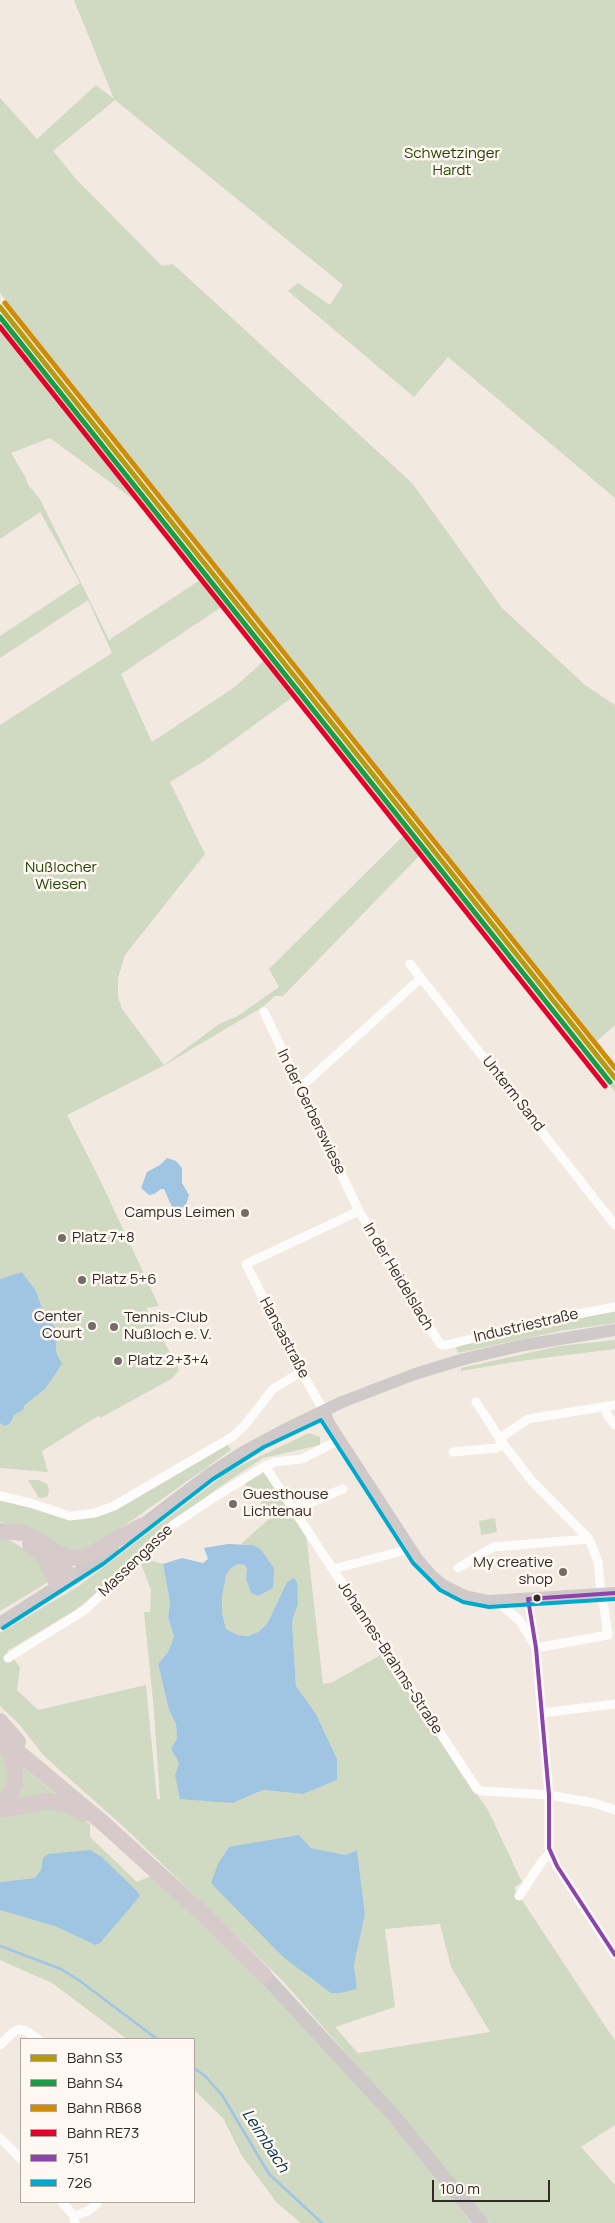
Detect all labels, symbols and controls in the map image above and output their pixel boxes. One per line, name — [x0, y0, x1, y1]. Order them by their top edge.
park label: Schwetzinger Hardt — [404, 145, 500, 180]
park label: Nußlocher Wiesen — [25, 859, 97, 894]
street label: In der Gerberswiese — [273, 1046, 349, 1178]
street label: Unterm Sand — [478, 1053, 548, 1135]
place label: Campus Leimen — [125, 1204, 235, 1222]
marker: Campus Leimen — [239, 1207, 251, 1219]
street label: In der Heidelslach — [359, 1220, 437, 1334]
place label: Platz 7+8 — [72, 1229, 135, 1247]
marker: Platz 7+8 — [56, 1232, 68, 1244]
place label: Platz 5+6 — [92, 1271, 156, 1289]
marker: Platz 5+6 — [76, 1274, 88, 1286]
street label: Hansastraße — [255, 1295, 313, 1381]
street label: Industriestraße — [472, 1305, 580, 1347]
place label: Center Court — [34, 1308, 82, 1343]
place label: Tennis-Club Nußloch e. V. — [124, 1309, 212, 1344]
marker: Center Court — [86, 1320, 98, 1332]
marker: Tennis-Club Nußloch e. V. — [108, 1321, 120, 1333]
place label: Platz 2+3+4 — [128, 1352, 209, 1370]
marker: Platz 2+3+4 — [112, 1355, 124, 1367]
place label: Guesthouse Lichtenau — [243, 1486, 328, 1521]
marker: Guesthouse Lichtenau — [227, 1498, 239, 1510]
street label: Massengasse — [95, 1521, 177, 1601]
place label: My creative shop — [473, 1554, 553, 1589]
marker: My creative shop — [557, 1566, 569, 1578]
street label: Johannes-Brahms-Straße — [334, 1578, 446, 1738]
unlabelled marker — [532, 1593, 542, 1603]
legend — [20, 2038, 195, 2203]
text: Bahn S3 — [67, 2047, 123, 2068]
text: Bahn S4 — [67, 2072, 123, 2093]
text: Bahn RB68 — [67, 2097, 142, 2118]
water label: Leimbach — [237, 2106, 293, 2176]
text: Bahn RE73 — [67, 2122, 139, 2143]
text: 751 — [67, 2147, 89, 2168]
scale bar — [435, 2170, 552, 2202]
text: 726 — [67, 2172, 92, 2193]
text: 100 m — [440, 2178, 480, 2199]

